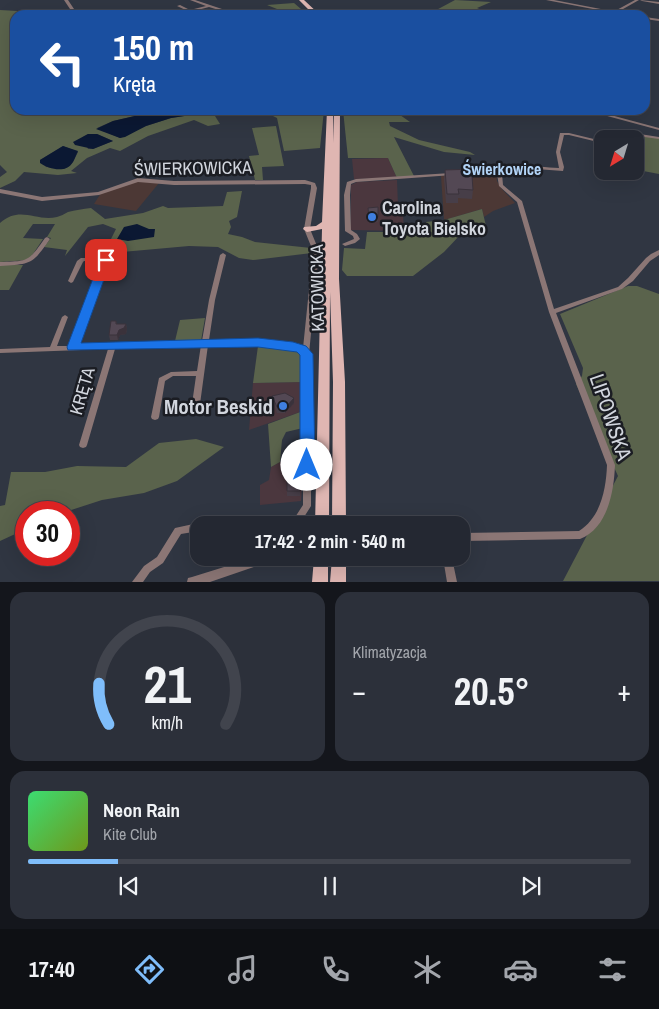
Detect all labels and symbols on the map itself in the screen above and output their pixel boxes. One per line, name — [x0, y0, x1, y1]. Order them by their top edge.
north arrow — [594, 130, 644, 180]
street label: ŚWIERKOWICKA — [134, 154, 252, 182]
district label: Świerkowice — [463, 158, 541, 180]
place label: Carolina Toyota Bielsko — [382, 195, 486, 241]
marker: Carolina Toyota Bielsko — [366, 211, 378, 223]
pin — [85, 239, 127, 281]
street label: KATOWICKA — [304, 244, 330, 332]
street label: KRĘTA — [63, 364, 101, 418]
street label: LIPOWSKA — [583, 370, 640, 465]
place label: Motor Beskid — [164, 392, 273, 421]
marker: Motor Beskid — [277, 400, 289, 412]
position arrow — [280, 438, 332, 490]
speed limit sign: 30 — [15, 501, 80, 566]

